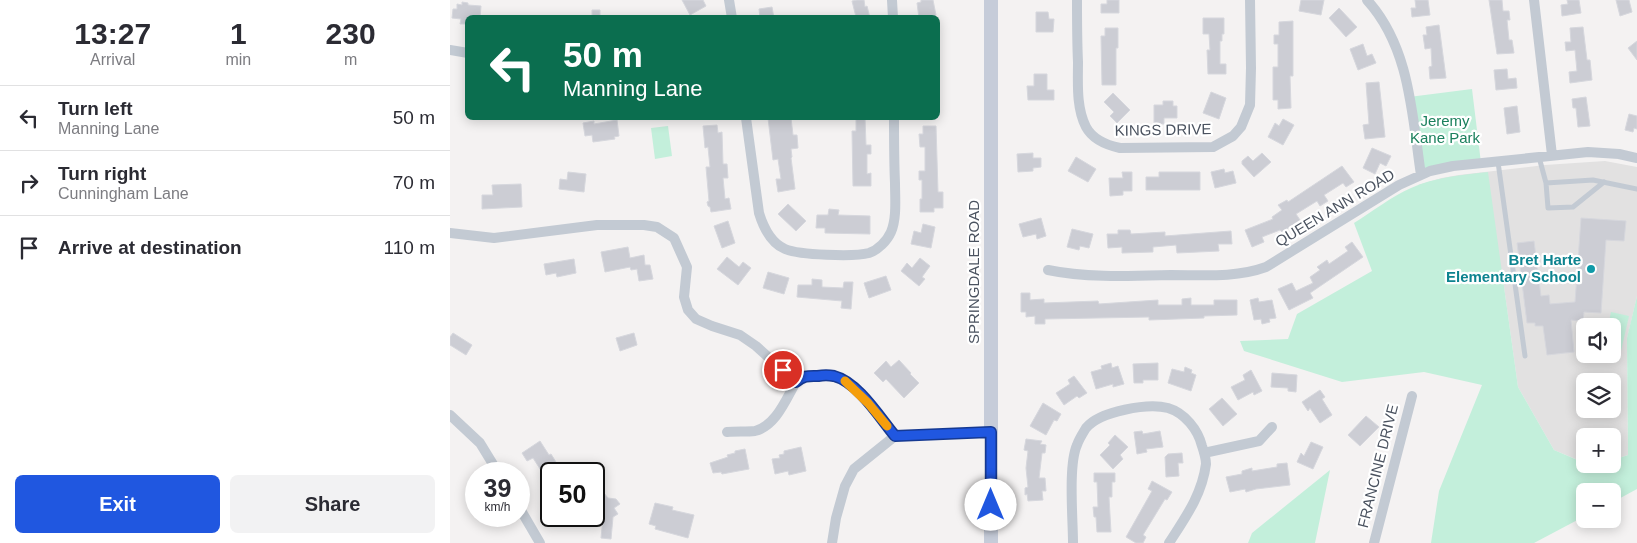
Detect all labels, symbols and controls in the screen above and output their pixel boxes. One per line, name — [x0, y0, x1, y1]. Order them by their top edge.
text: 13:27 — [74, 17, 151, 50]
text: 1 — [230, 17, 247, 50]
text: 230 — [326, 17, 376, 50]
icon: left — [480, 35, 545, 100]
text: 50 m — [563, 35, 643, 74]
text: Arrival — [90, 51, 135, 68]
text: min — [225, 51, 251, 68]
text: m — [344, 51, 357, 68]
text: Manning Lane — [563, 76, 702, 101]
text: Turn left — [58, 98, 133, 119]
icon: left — [15, 104, 43, 132]
text: 50 m — [393, 107, 435, 128]
park label: Jeremy Kane Park — [1410, 112, 1481, 146]
text: Manning Lane — [58, 120, 159, 137]
street label: KINGS DRIVE — [1115, 120, 1211, 139]
text: Turn right — [58, 163, 146, 184]
street label: QUEEN ANN ROAD — [1272, 165, 1397, 250]
icon: right — [15, 169, 43, 197]
text: 70 m — [393, 172, 435, 193]
text: Cunningham Lane — [58, 185, 189, 202]
street label: SPRINGDALE ROAD — [965, 200, 982, 344]
icon: arrive — [15, 234, 43, 262]
text: Arrive at destination — [58, 237, 242, 258]
text: 110 m — [384, 237, 435, 258]
place label: Bret Harte Elementary School — [1446, 251, 1581, 285]
marker: Bret Harte Elementary School — [1585, 263, 1597, 275]
map controls — [1576, 318, 1621, 528]
button: sound — [1576, 318, 1621, 363]
pin — [762, 349, 804, 391]
icon: arrive — [769, 356, 797, 384]
button: layers — [1576, 373, 1621, 418]
street label: FRANCINE DRIVE — [1354, 402, 1401, 529]
button: + — [1576, 428, 1621, 473]
speed limit sign: 50 — [540, 462, 605, 527]
text: 39 — [484, 474, 511, 502]
button: Exit — [15, 475, 220, 533]
button: Share — [230, 475, 435, 533]
position arrow — [964, 478, 1016, 530]
button: − — [1576, 483, 1621, 528]
text: km/h — [484, 500, 511, 514]

